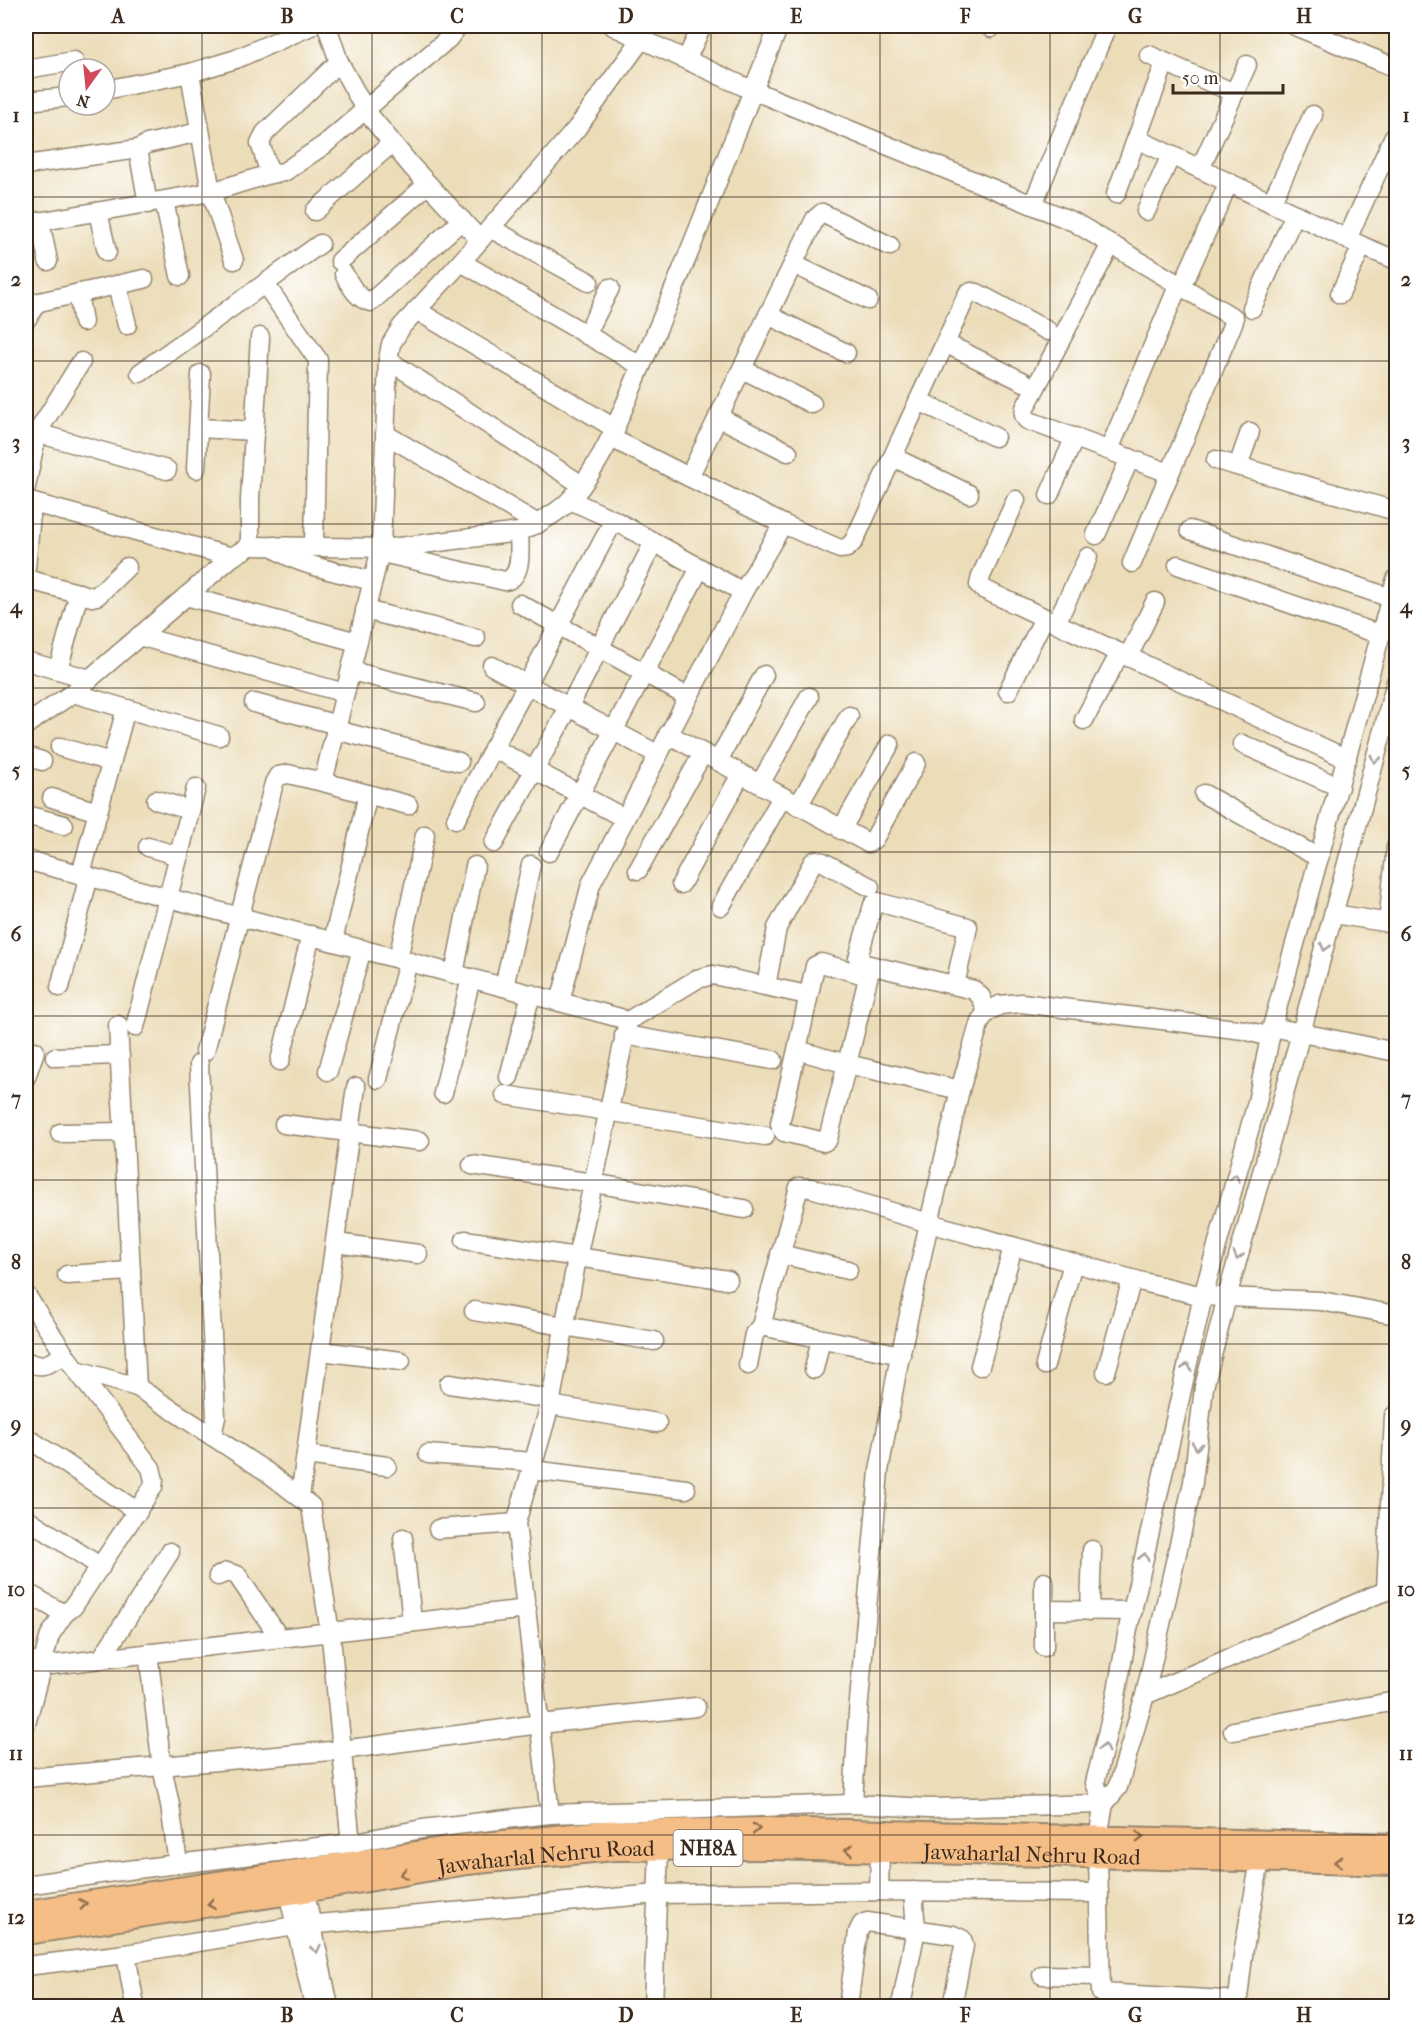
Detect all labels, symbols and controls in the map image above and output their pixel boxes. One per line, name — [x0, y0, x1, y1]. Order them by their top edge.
text: A — [110, 5, 126, 28]
text: B — [280, 5, 294, 28]
text: C — [450, 5, 464, 28]
text: D — [618, 5, 634, 28]
text: E — [790, 5, 802, 28]
text: F — [959, 5, 971, 28]
text: G — [1128, 5, 1142, 28]
text: H — [1296, 5, 1312, 28]
north arrow — [57, 57, 117, 117]
scale bar — [1173, 57, 1282, 95]
text: 50 m — [1182, 68, 1219, 89]
text: N — [74, 90, 92, 112]
text: 1 — [12, 104, 20, 127]
text: 1 — [1402, 104, 1410, 127]
text: 2 — [11, 268, 21, 291]
text: 2 — [1401, 268, 1411, 291]
text: 3 — [12, 431, 20, 454]
text: 3 — [1402, 431, 1410, 454]
text: 4 — [9, 595, 23, 619]
text: 4 — [1399, 595, 1413, 619]
one-way arrow — [1370, 754, 1383, 764]
text: 5 — [12, 759, 21, 782]
text: 5 — [1402, 759, 1411, 782]
text: 6 — [11, 923, 23, 946]
text: 6 — [1401, 923, 1413, 946]
one-way arrow — [1319, 942, 1332, 952]
text: 7 — [10, 1087, 21, 1110]
text: 7 — [1400, 1087, 1411, 1110]
one-way arrow — [1228, 1173, 1241, 1183]
text: 8 — [11, 1251, 21, 1274]
one-way arrow — [1233, 1251, 1246, 1261]
text: 8 — [1401, 1251, 1411, 1274]
one-way arrow — [1179, 1362, 1192, 1372]
text: 9 — [10, 1414, 21, 1437]
text: 9 — [1400, 1414, 1411, 1437]
one-way arrow — [1191, 1442, 1204, 1451]
one-way arrow — [1137, 1553, 1150, 1563]
text: 10 — [7, 1578, 25, 1601]
text: 10 — [1397, 1578, 1415, 1601]
text: 11 — [9, 1742, 23, 1765]
text: 11 — [1399, 1742, 1413, 1765]
one-way arrow — [1096, 1743, 1109, 1753]
one-way arrow — [752, 1823, 761, 1835]
road number: NH8A — [674, 1830, 742, 1866]
one-way arrow — [1136, 1831, 1145, 1844]
street label: Jawaharlal Nehru Road — [434, 1835, 656, 1881]
street label: Jawaharlal Nehru Road — [921, 1839, 1142, 1870]
one-way arrow — [845, 1844, 854, 1856]
one-way arrow — [1334, 1856, 1343, 1869]
one-way arrow — [399, 1867, 408, 1879]
one-way arrow — [79, 1898, 88, 1910]
one-way arrow — [207, 1898, 216, 1910]
text: 12 — [7, 1906, 25, 1929]
text: 12 — [1397, 1906, 1415, 1929]
one-way arrow — [309, 1943, 322, 1953]
text: A — [110, 2004, 126, 2027]
text: B — [280, 2004, 294, 2027]
text: C — [450, 2004, 464, 2027]
text: D — [618, 2004, 634, 2027]
text: E — [790, 2004, 802, 2027]
text: F — [959, 2004, 971, 2027]
text: G — [1128, 2004, 1142, 2027]
text: H — [1296, 2004, 1312, 2027]

